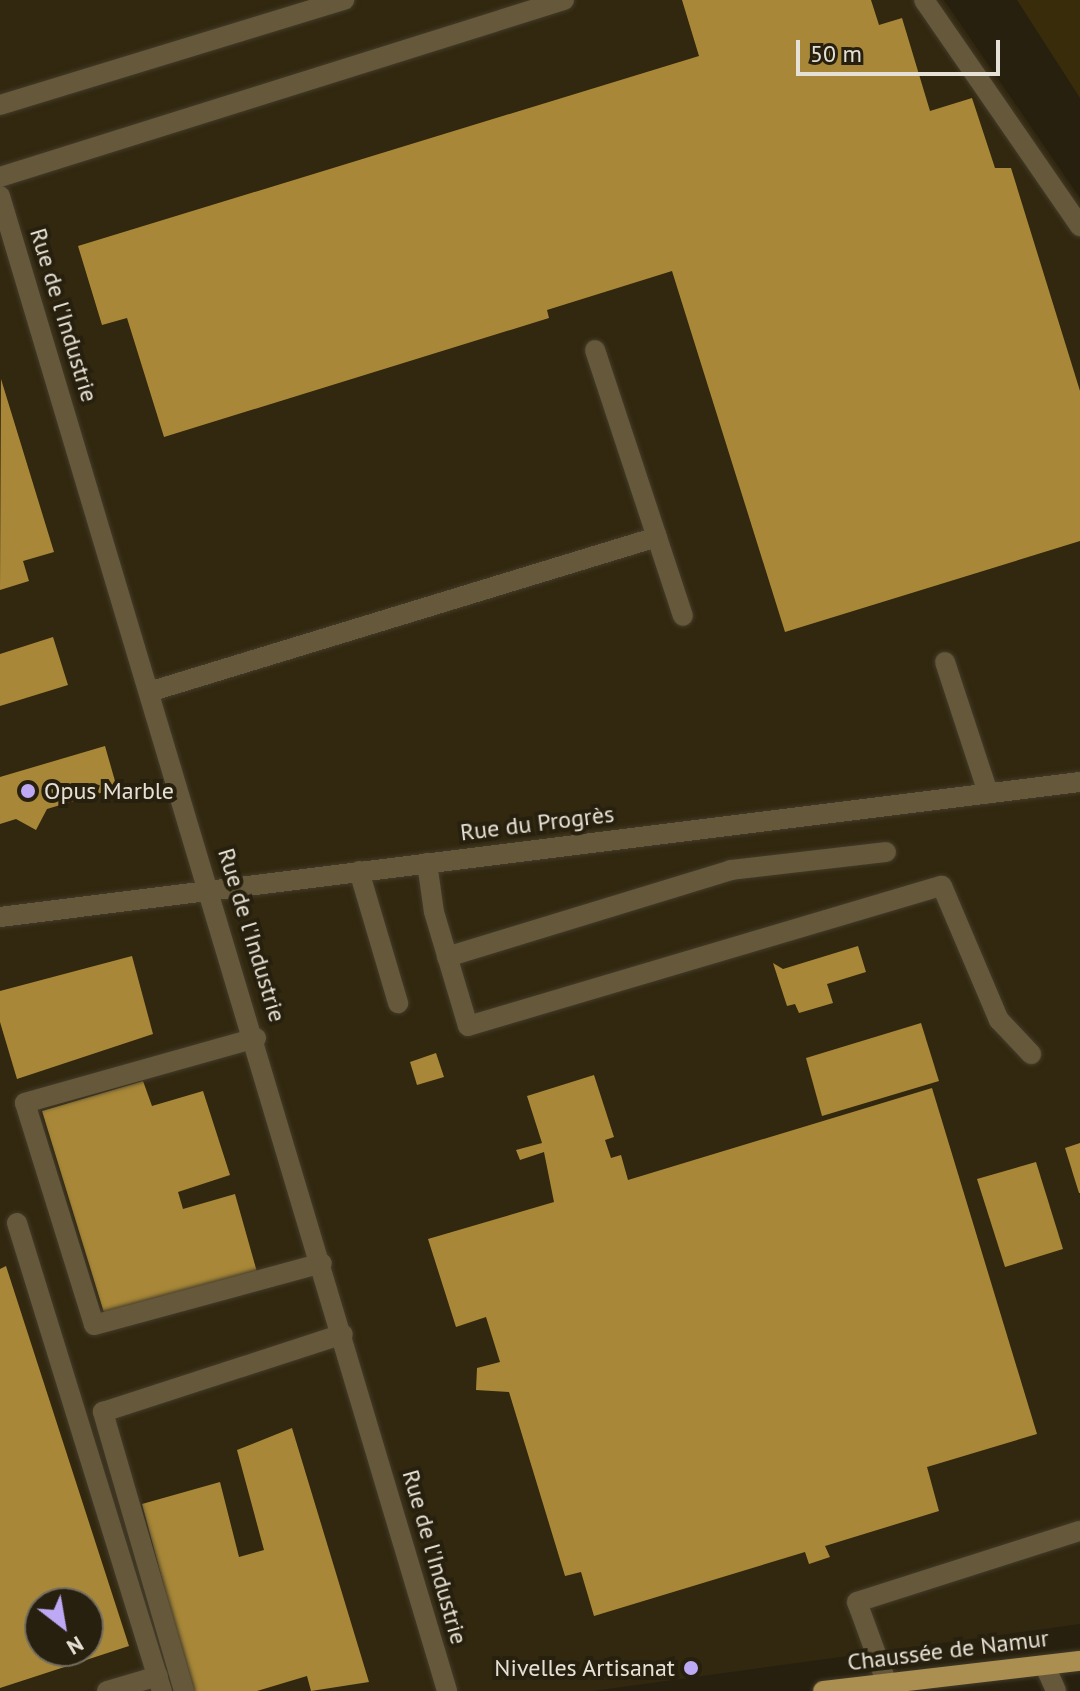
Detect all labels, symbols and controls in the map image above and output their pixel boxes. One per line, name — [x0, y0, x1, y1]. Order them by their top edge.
scale bar — [800, 24, 1004, 74]
text: 50 m — [810, 38, 862, 69]
street label: Rue de l'Industrie — [24, 225, 104, 405]
place label: Opus Marble — [44, 777, 174, 805]
marker: Opus Marble — [19, 782, 37, 800]
street label: Rue du Progrès — [458, 799, 616, 847]
street label: Rue de l'Industrie — [212, 845, 292, 1025]
street label: Rue de l'Industrie — [396, 1466, 474, 1648]
north arrow — [24, 1587, 104, 1667]
street label: Chaussée de Namur — [846, 1623, 1050, 1677]
text: N — [62, 1630, 89, 1662]
place label: Nivelles Artisanat — [494, 1654, 675, 1682]
marker: Nivelles Artisanat — [682, 1659, 700, 1677]

